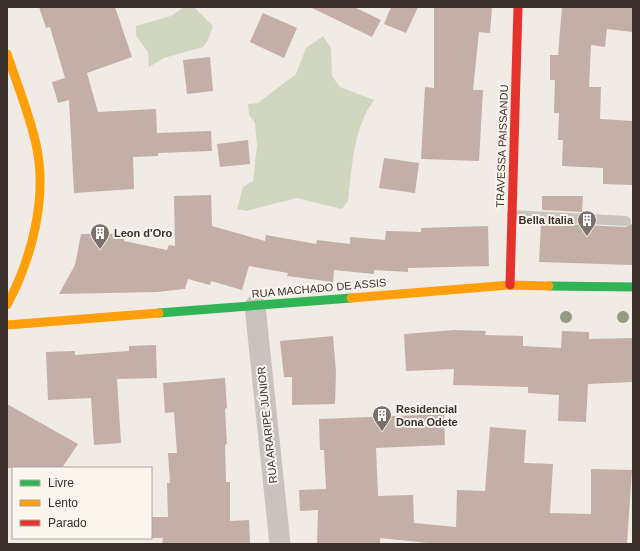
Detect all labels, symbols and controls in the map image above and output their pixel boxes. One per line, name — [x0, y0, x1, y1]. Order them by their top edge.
street label: TRAVESSA PAISSANDU — [494, 84, 510, 208]
building icon: Bella Italia — [576, 209, 598, 237]
place label: Bella Italia — [519, 214, 574, 226]
building icon: Leon d'Oro — [89, 222, 111, 250]
place label: Leon d'Oro — [114, 227, 173, 239]
street label: RUA MACHADO DE ASSIS — [251, 276, 387, 300]
street label: RUA ARARIPE JÚNIOR — [255, 366, 279, 484]
place label: Residencial Dona Odete — [396, 403, 458, 428]
building icon: Residencial Dona Odete — [371, 404, 393, 432]
legend — [12, 467, 152, 539]
text: Livre — [48, 476, 74, 490]
text: Lento — [48, 496, 78, 510]
text: Parado — [48, 516, 87, 530]

